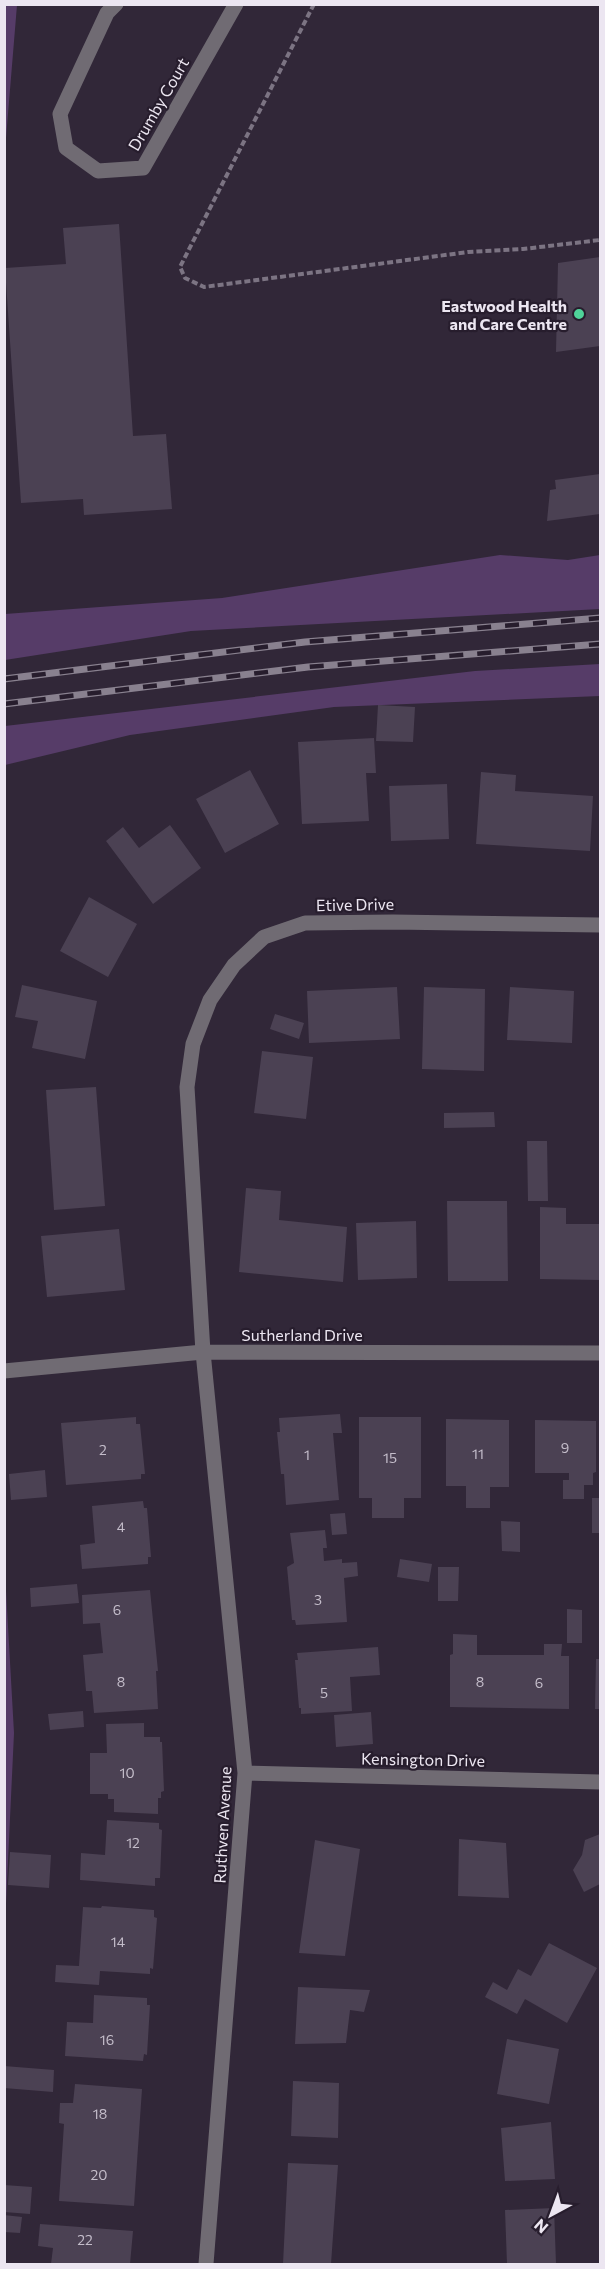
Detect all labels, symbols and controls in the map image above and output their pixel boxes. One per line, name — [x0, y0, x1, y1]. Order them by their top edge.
street label: Drumby Court — [124, 54, 192, 154]
place label: Eastwood Health and Care Centre — [441, 296, 567, 333]
marker: Eastwood Health and Care Centre — [572, 307, 586, 321]
street label: Etive Drive — [316, 894, 394, 914]
street label: Sutherland Drive — [241, 1325, 363, 1344]
house number: 9 — [561, 1439, 569, 1456]
house number: 2 — [99, 1441, 107, 1458]
house number: 11 — [472, 1445, 484, 1462]
house number: 1 — [304, 1446, 310, 1463]
house number: 15 — [383, 1449, 397, 1466]
house number: 4 — [117, 1518, 126, 1535]
house number: 3 — [314, 1591, 322, 1608]
house number: 6 — [113, 1601, 121, 1618]
house number: 8 — [117, 1673, 125, 1690]
house number: 8 — [476, 1673, 484, 1690]
house number: 6 — [535, 1674, 543, 1691]
house number: 5 — [320, 1684, 328, 1701]
street label: Kensington Drive — [361, 1748, 485, 1770]
house number: 10 — [119, 1764, 135, 1781]
street label: Ruthven Avenue — [209, 1766, 235, 1884]
house number: 12 — [126, 1834, 140, 1851]
house number: 14 — [111, 1933, 126, 1950]
house number: 16 — [100, 2031, 114, 2048]
house number: 18 — [93, 2105, 107, 2122]
house number: 20 — [91, 2166, 107, 2183]
north arrow — [521, 2185, 581, 2245]
text: N — [530, 2216, 552, 2238]
house number: 22 — [77, 2231, 93, 2248]

